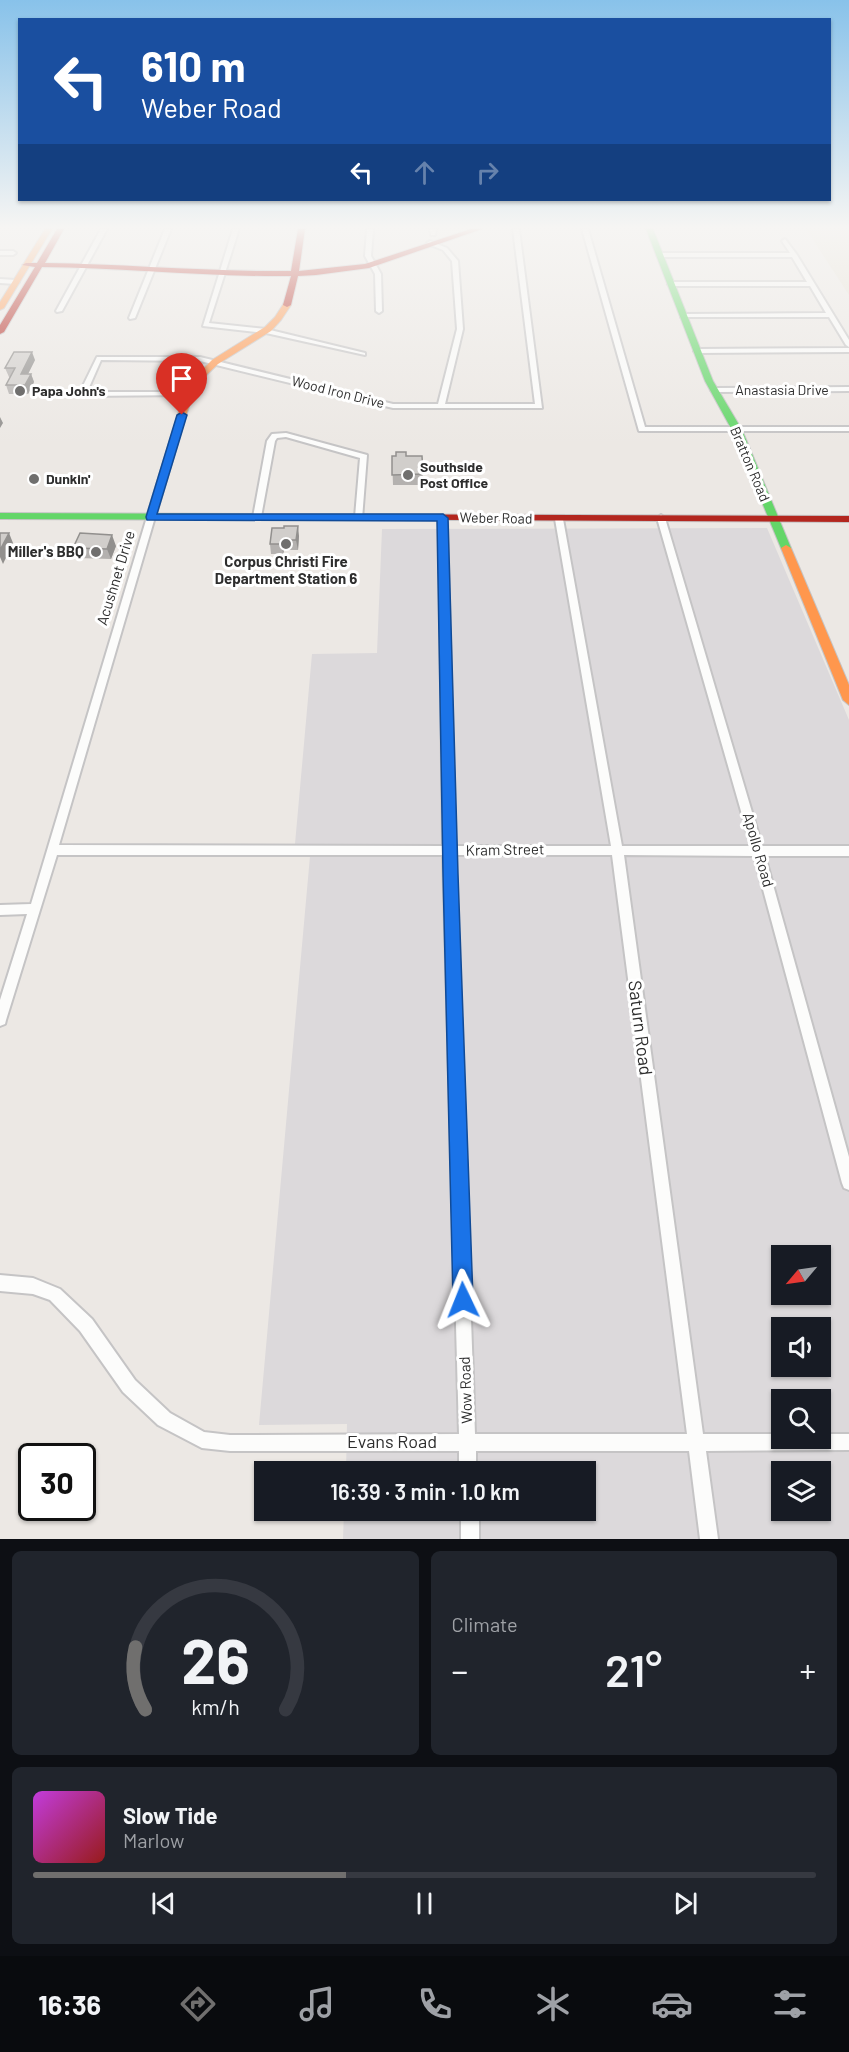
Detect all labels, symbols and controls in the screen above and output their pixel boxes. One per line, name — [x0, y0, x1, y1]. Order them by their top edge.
text: 610 m — [141, 40, 246, 90]
icon: left — [42, 42, 120, 120]
text: Weber Road — [141, 91, 282, 123]
icon: left — [345, 156, 378, 189]
icon: ahead — [408, 156, 441, 189]
icon: right — [471, 156, 504, 189]
pin — [156, 353, 207, 415]
icon: arrive — [165, 362, 198, 395]
street label: Wood Iron Drive — [290, 372, 386, 411]
street label: Anastasia Drive — [735, 381, 829, 398]
place label: Papa John's — [32, 382, 106, 399]
marker: Papa John's — [13, 384, 27, 398]
street label: Bratton Road — [727, 424, 774, 504]
place label: Southside Post Office — [420, 458, 489, 491]
marker: Southside Post Office — [401, 468, 415, 482]
place label: Dunkin' — [46, 470, 91, 487]
marker: Dunkin' — [27, 472, 41, 486]
street label: Weber Road — [459, 508, 533, 527]
street label: Acushnet Drive — [92, 528, 138, 627]
marker: Corpus Christi Fire Department Station 6 — [279, 537, 293, 551]
place label: Miller's BBQ — [8, 542, 84, 560]
marker: Miller's BBQ — [89, 545, 103, 559]
place label: Corpus Christi Fire Department Station 6 — [215, 552, 357, 587]
street label: Apollo Road — [740, 810, 778, 889]
street label: Kram Street — [466, 839, 544, 859]
street label: Saturn Road — [624, 979, 658, 1077]
north arrow — [771, 1245, 831, 1305]
map controls — [771, 1245, 831, 1521]
position arrow — [431, 1268, 495, 1332]
button: sound — [771, 1317, 831, 1377]
street label: Wow Road — [455, 1356, 475, 1424]
button: search — [771, 1389, 831, 1449]
street label: Evans Road — [347, 1430, 437, 1452]
speed limit sign: 30 — [18, 1443, 96, 1521]
button: layers — [771, 1461, 831, 1521]
text: 16:39 · 3 min · 1.0 km — [330, 1478, 520, 1504]
text: Climate — [452, 1612, 518, 1636]
text: 26 — [181, 1622, 249, 1696]
text: 21° — [605, 1642, 662, 1696]
text: − — [452, 1650, 468, 1690]
text: + — [799, 1650, 816, 1690]
text: km/h — [191, 1694, 240, 1719]
text: Slow Tide — [123, 1802, 218, 1828]
text: Marlow — [123, 1828, 184, 1852]
icon: previous — [147, 1887, 180, 1920]
icon: pause — [408, 1887, 441, 1920]
icon: next — [669, 1887, 702, 1920]
icon: directions — [177, 1983, 219, 2025]
icon: music — [296, 1983, 338, 2025]
icon: phone — [414, 1983, 456, 2025]
icon: climate — [532, 1983, 574, 2025]
icon: car — [651, 1983, 693, 2025]
icon: filters — [769, 1983, 811, 2025]
text: 16:36 — [38, 1988, 101, 2020]

